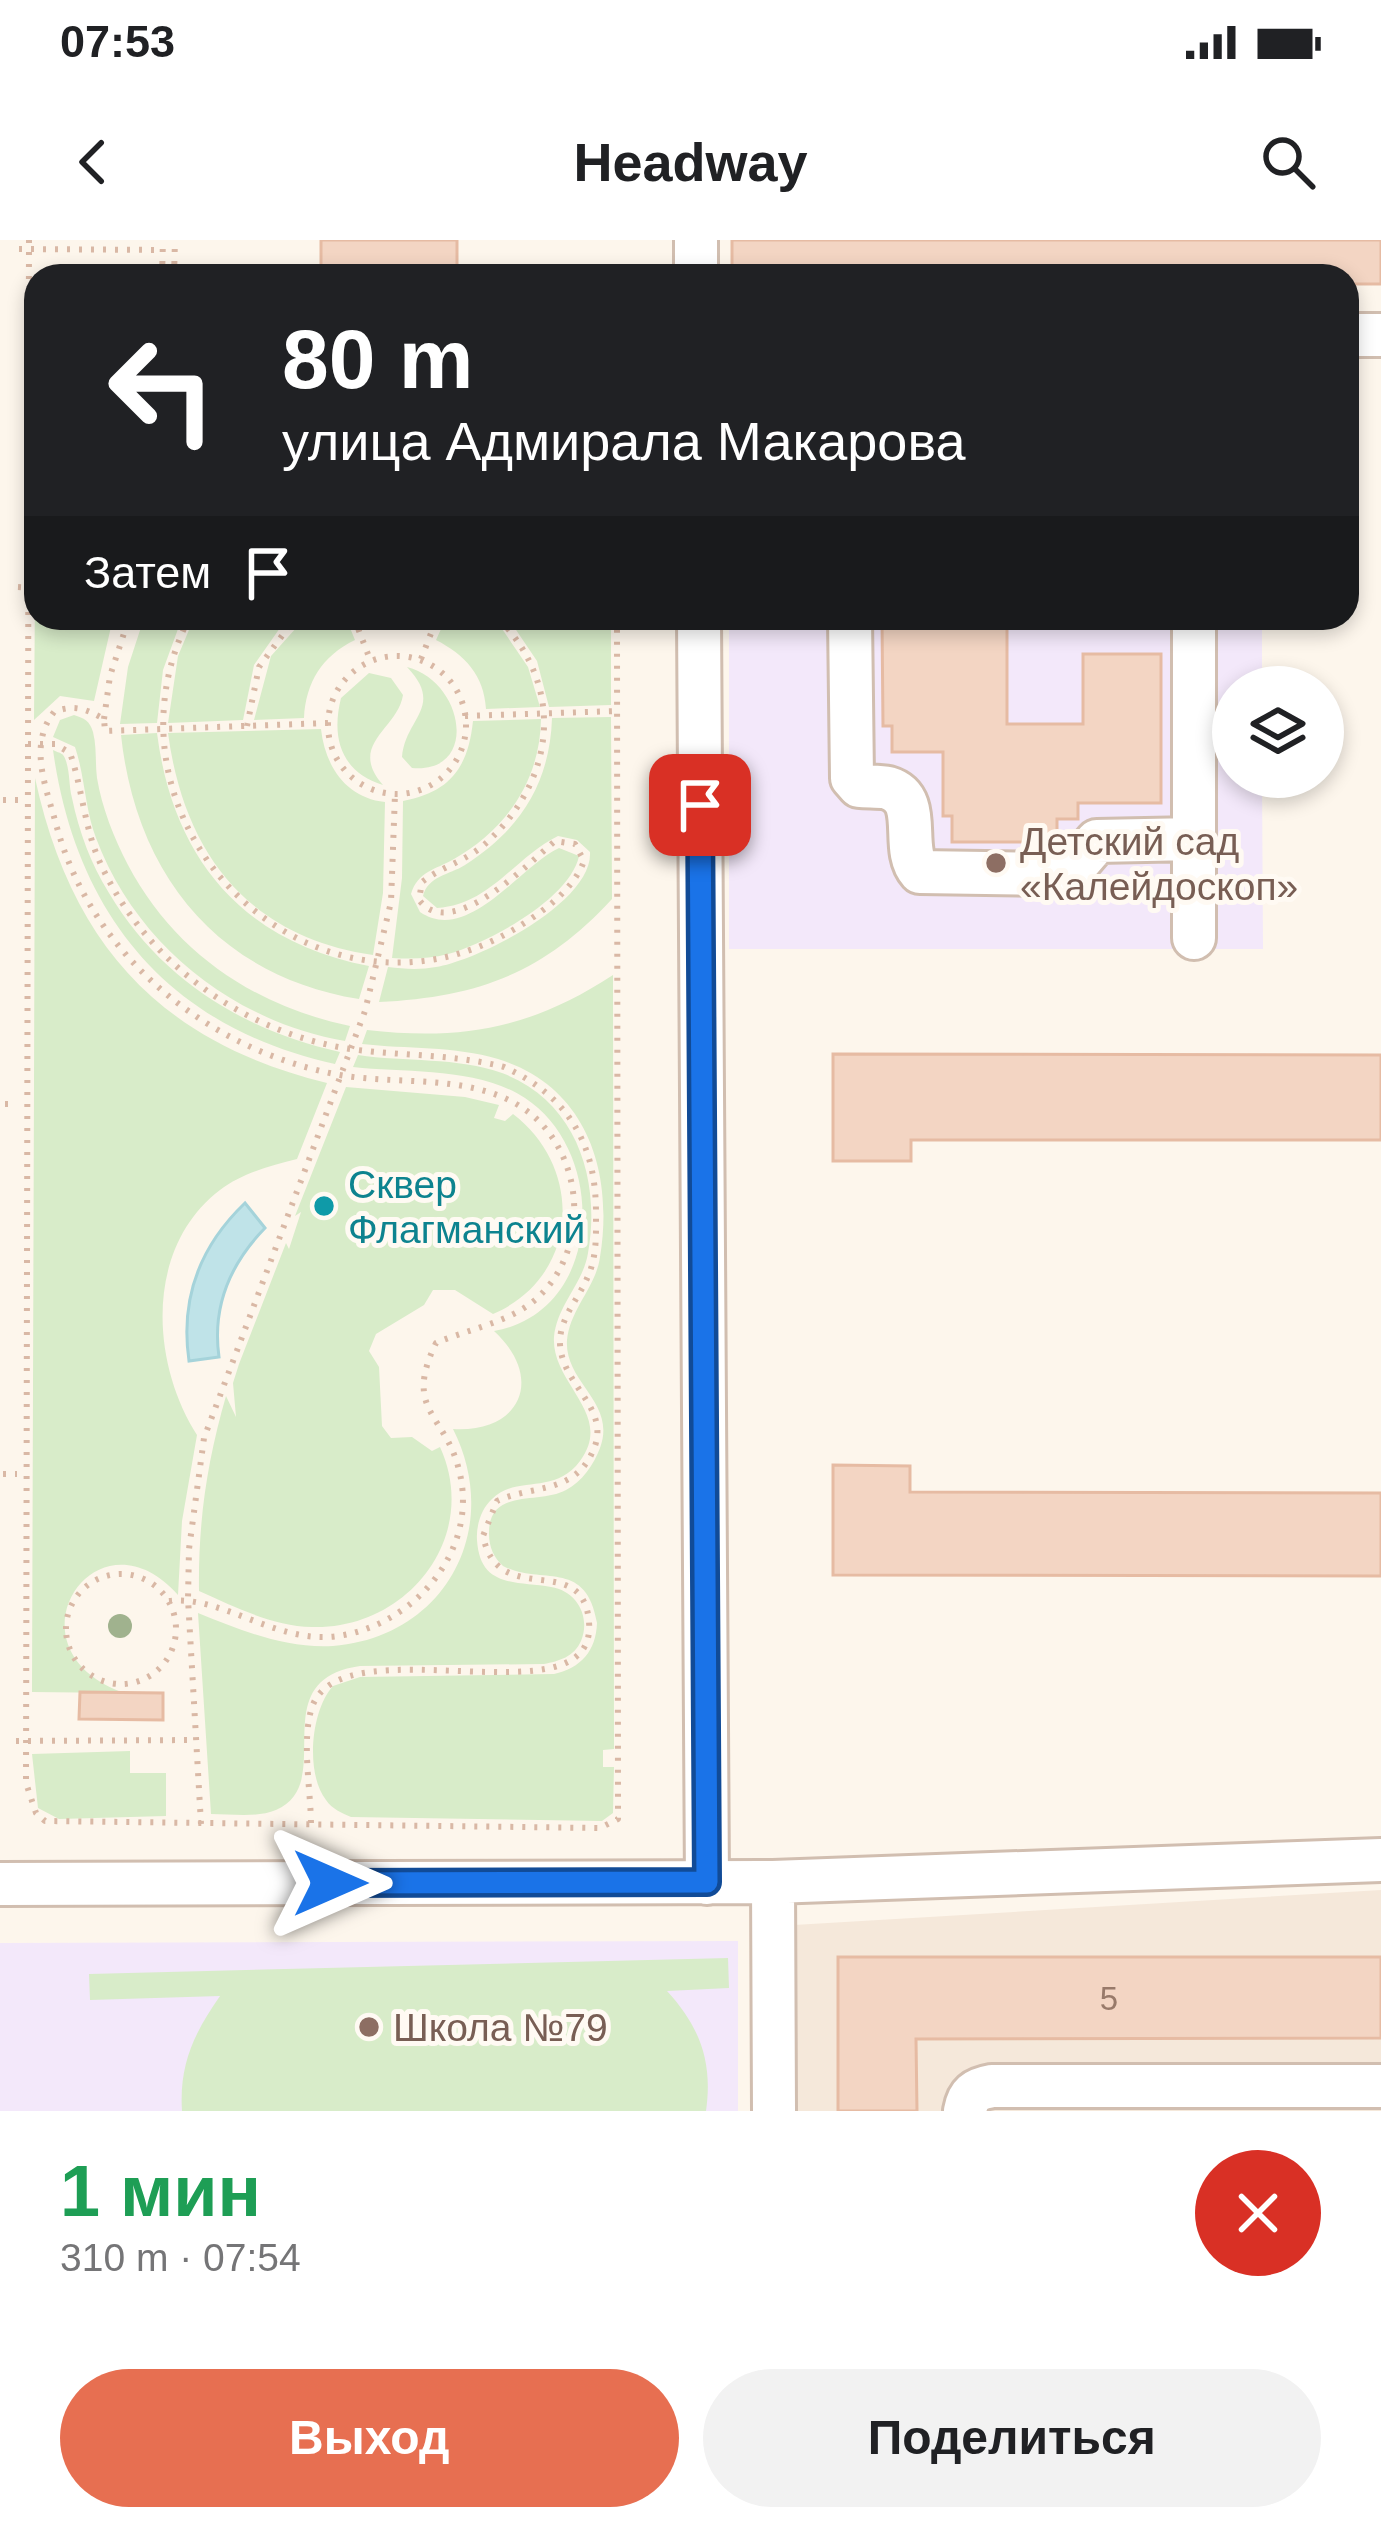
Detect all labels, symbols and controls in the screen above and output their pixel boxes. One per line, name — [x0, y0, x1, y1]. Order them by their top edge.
text: 07:53 — [60, 16, 175, 67]
icon: back — [60, 129, 126, 195]
icon: search — [1255, 129, 1321, 195]
text: Headway — [573, 132, 808, 192]
icon: left — [84, 312, 240, 468]
text: 80 m — [282, 312, 473, 406]
text: улица Адмирала Макарова — [282, 411, 966, 471]
icon: arrive — [235, 540, 301, 606]
text: Затем — [84, 547, 211, 598]
map controls — [1212, 666, 1344, 798]
button: layers — [1212, 666, 1344, 798]
pin — [649, 754, 751, 856]
icon: arrive — [667, 772, 733, 838]
place label: Детский сад «Калейдоскоп» — [1020, 820, 1298, 908]
marker: Детский сад «Калейдоскоп» — [983, 850, 1009, 876]
place label: Сквер Флагманский — [348, 1163, 585, 1251]
marker: Сквер Флагманский — [311, 1193, 337, 1219]
position arrow — [267, 1820, 393, 1946]
house number: 5 — [1100, 1980, 1118, 2017]
place label: Школа №79 — [393, 2006, 608, 2049]
marker: Школа №79 — [356, 2014, 382, 2040]
button: close — [1195, 2150, 1321, 2276]
text: 1 мин — [60, 2151, 261, 2231]
text: 310 m · 07:54 — [60, 2236, 301, 2279]
button: Выход — [60, 2369, 679, 2507]
button: Поделиться — [703, 2369, 1321, 2507]

